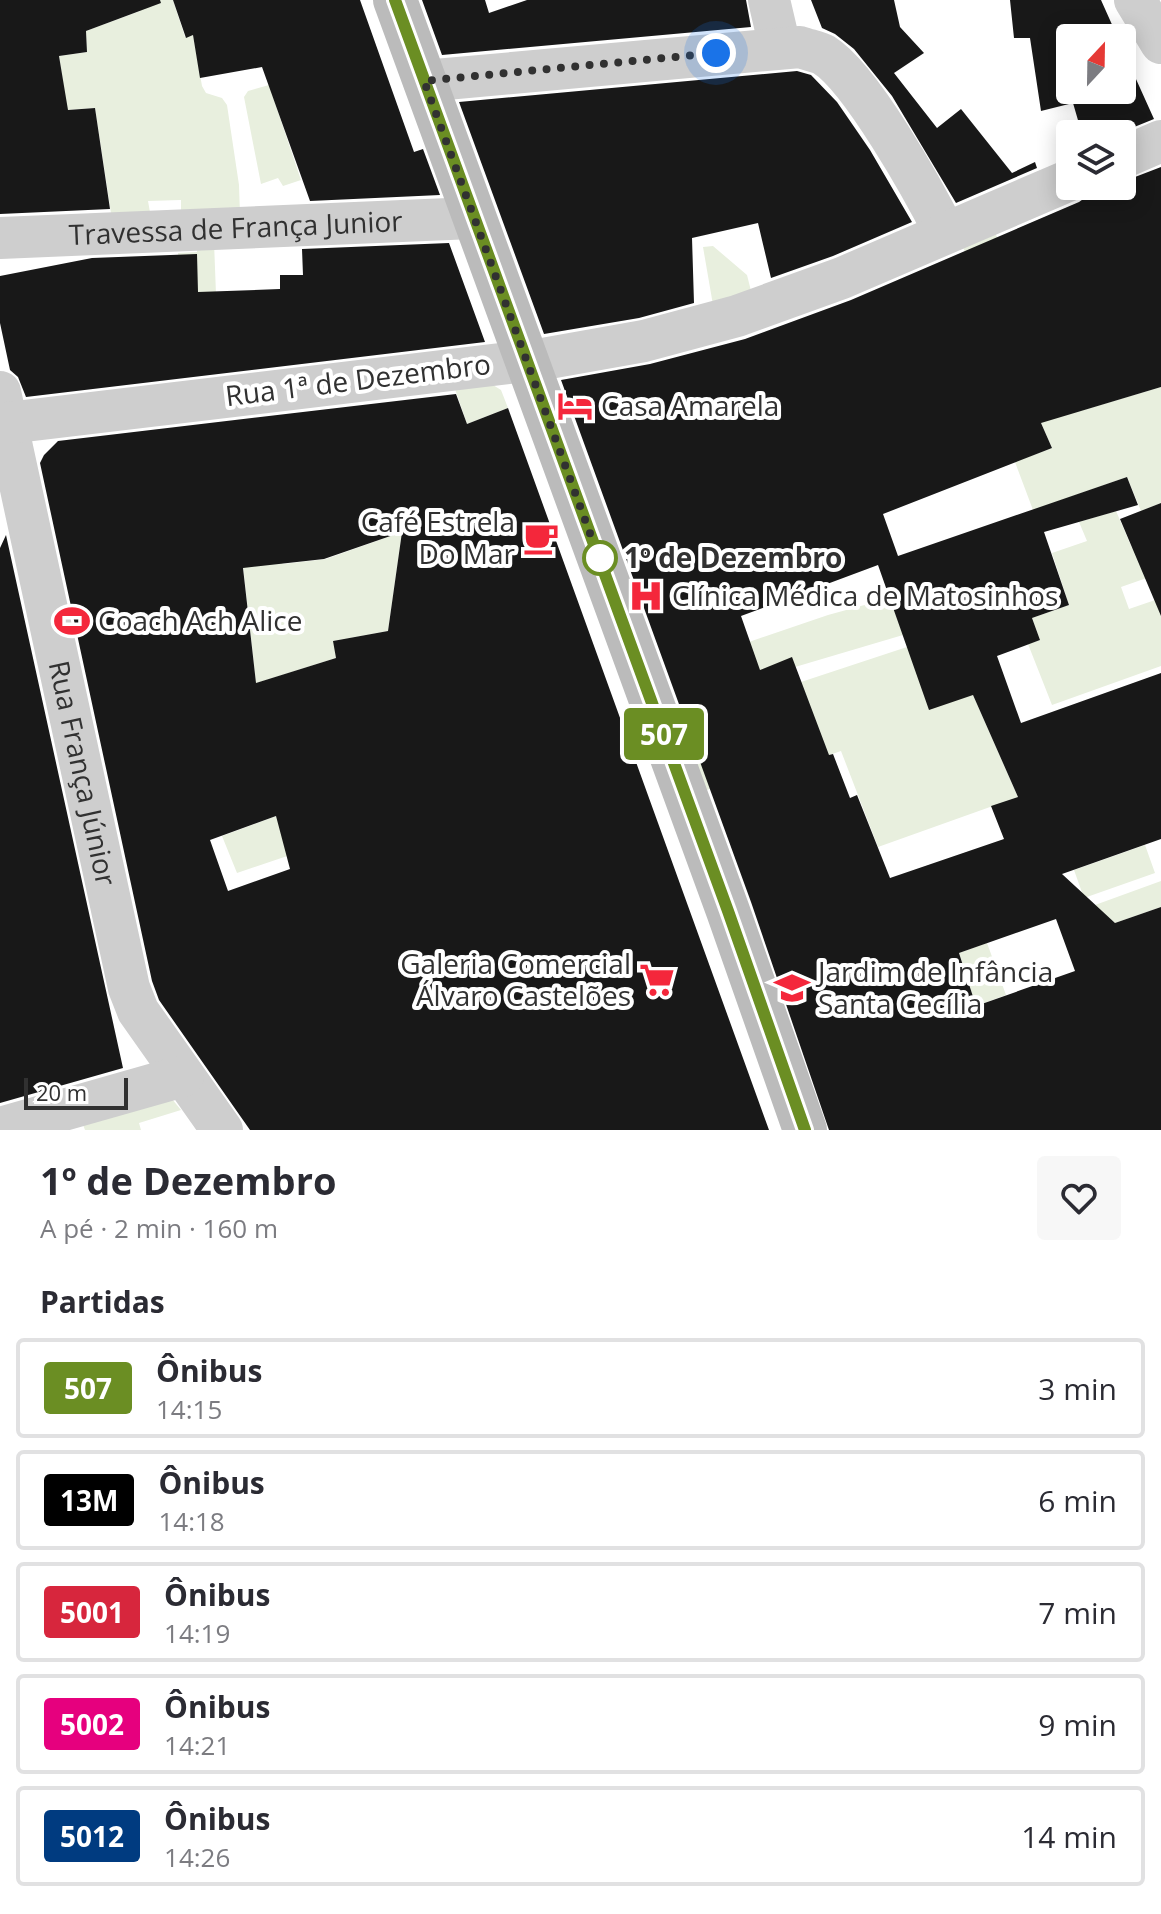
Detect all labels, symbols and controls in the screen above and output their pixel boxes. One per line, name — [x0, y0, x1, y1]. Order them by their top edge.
north arrow — [1056, 24, 1136, 104]
map controls — [1056, 24, 1136, 200]
your location — [696, 33, 736, 73]
button: layers — [1056, 120, 1136, 200]
street label: Travessa de França Junior — [68, 201, 404, 253]
street label: Rua 1ª de Dezembro — [223, 344, 493, 414]
place label: Casa Amarela — [601, 386, 779, 424]
hotel icon: Casa Amarela — [556, 387, 594, 425]
place label: Café Estrela Do Mar — [361, 502, 516, 572]
cafe icon: Café Estrela Do Mar — [522, 519, 560, 557]
place label: 1º de Dezembro — [624, 538, 842, 576]
marker: 1º de Dezembro — [583, 541, 617, 575]
place label: Clínica Médica de Matosinhos — [672, 576, 1058, 614]
hospital icon: Clínica Médica de Matosinhos — [627, 577, 665, 615]
place label: Coach Ach Alice — [98, 601, 302, 639]
sports icon: Coach Ach Alice — [53, 602, 91, 640]
street label: Rua França Júnior — [41, 657, 126, 890]
line badge: 507 — [618, 708, 710, 760]
text: 507 — [640, 715, 688, 753]
place label: Galeria Comercial Álvaro Castelões — [400, 944, 631, 1014]
place label: Jardim de Infância Santa Cecília — [815, 952, 1053, 1022]
supermarket icon: Galeria Comercial Álvaro Castelões — [638, 961, 676, 999]
school or university icon: Jardim de Infância Santa Cecília — [773, 969, 811, 1007]
scale bar — [24, 1074, 128, 1110]
text: 20 m — [36, 1077, 87, 1107]
text: 1º de Dezembro — [40, 1154, 336, 1206]
button: heart — [1037, 1156, 1121, 1240]
text: A pé · 2 min · 160 m — [40, 1210, 278, 1246]
text: Partidas — [40, 1281, 165, 1322]
text: Ônibus — [156, 1350, 262, 1391]
text: 3 min — [1038, 1368, 1117, 1409]
text: 507 — [64, 1369, 112, 1407]
text: 14:15 — [156, 1391, 222, 1427]
text: Ônibus — [158, 1462, 265, 1503]
text: 6 min — [1038, 1480, 1117, 1521]
text: 13M — [60, 1481, 118, 1519]
text: 14:18 — [158, 1503, 225, 1539]
text: Ônibus — [164, 1574, 270, 1615]
text: 7 min — [1038, 1592, 1117, 1633]
text: 5001 — [60, 1593, 124, 1631]
text: 14:19 — [164, 1615, 230, 1651]
text: Ônibus — [164, 1686, 270, 1727]
text: 9 min — [1038, 1704, 1117, 1745]
text: 5002 — [60, 1705, 124, 1743]
text: 14:21 — [164, 1727, 230, 1763]
text: Ônibus — [164, 1798, 270, 1839]
text: 14 min — [1021, 1816, 1117, 1857]
text: 5012 — [60, 1817, 124, 1855]
text: 14:26 — [164, 1839, 230, 1875]

